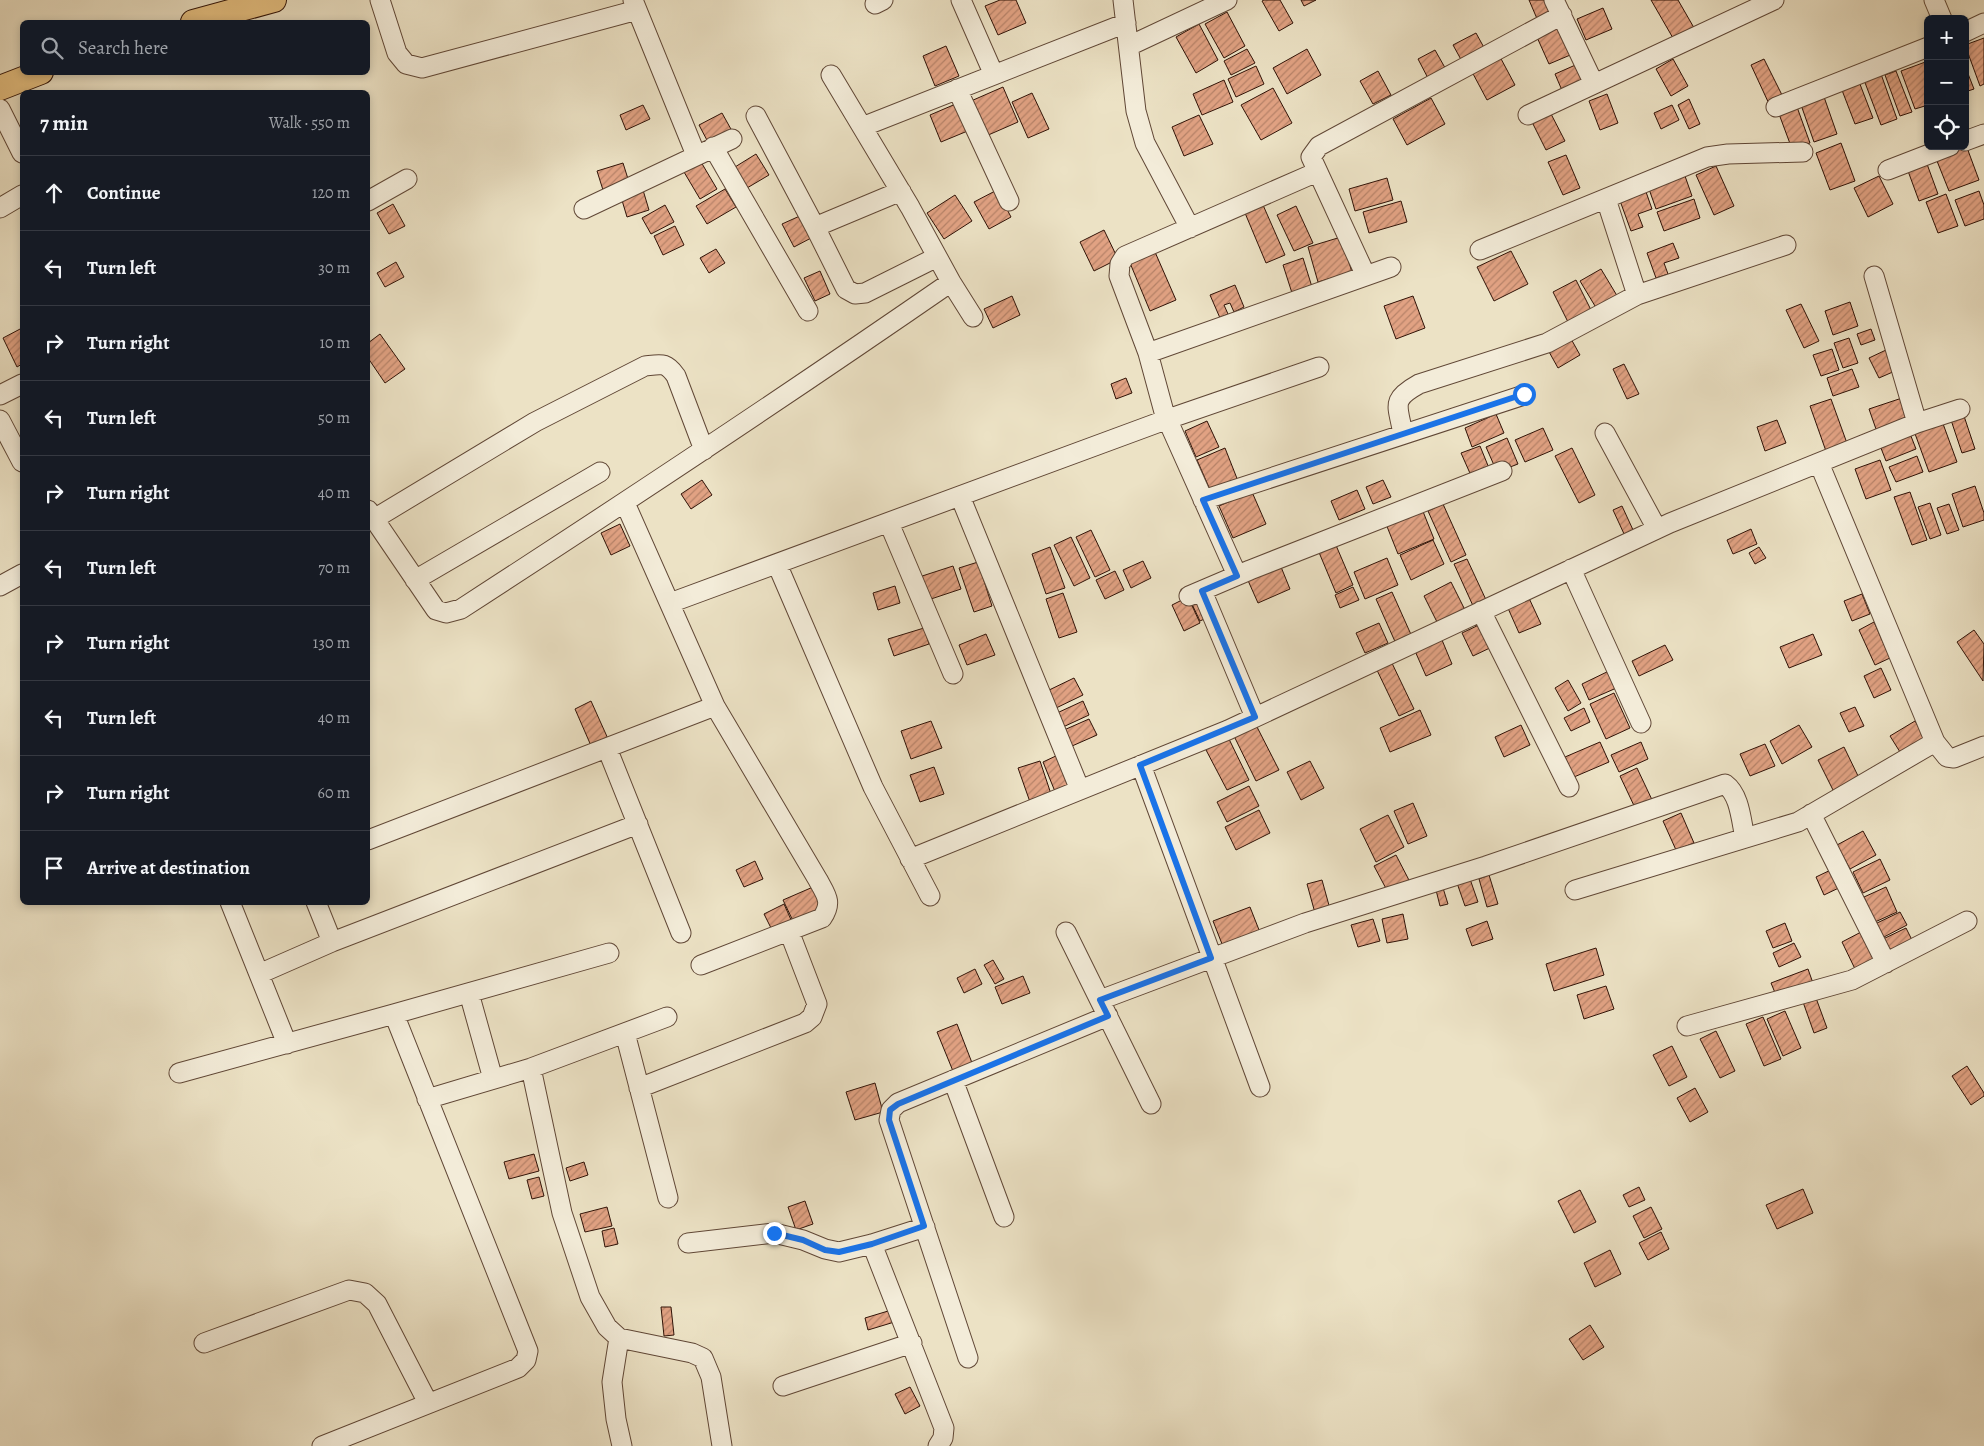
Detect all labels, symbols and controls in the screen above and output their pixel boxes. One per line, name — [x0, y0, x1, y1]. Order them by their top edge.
map controls — [1924, 15, 1969, 150]
button: + — [1924, 15, 1969, 60]
search box — [20, 20, 370, 75]
icon: search — [38, 34, 66, 62]
text: Search here — [78, 35, 168, 61]
button: − — [1924, 60, 1969, 105]
button: locate — [1924, 105, 1969, 150]
text: 7 min — [40, 109, 88, 137]
text: Walk · 550 m — [269, 112, 350, 134]
icon: ahead — [40, 179, 68, 207]
text: Continue — [87, 180, 161, 206]
text: 120 m — [312, 182, 350, 204]
icon: left — [40, 254, 68, 282]
text: Turn left — [87, 255, 156, 281]
text: 30 m — [318, 257, 350, 279]
icon: right — [40, 329, 68, 357]
text: Turn right — [87, 330, 169, 356]
text: 10 m — [320, 332, 350, 354]
route start — [1513, 383, 1536, 406]
icon: left — [40, 404, 68, 432]
text: Turn left — [87, 405, 156, 431]
text: 50 m — [318, 407, 350, 429]
icon: right — [40, 479, 68, 507]
text: Turn right — [87, 480, 169, 506]
text: 40 m — [318, 482, 350, 504]
icon: left — [40, 554, 68, 582]
text: Turn left — [87, 555, 156, 581]
text: 70 m — [318, 557, 350, 579]
icon: right — [40, 629, 68, 657]
text: Turn right — [87, 630, 169, 656]
text: 130 m — [313, 632, 350, 654]
icon: left — [40, 704, 68, 732]
text: Turn left — [87, 705, 156, 731]
text: 40 m — [318, 707, 350, 729]
icon: right — [40, 779, 68, 807]
text: Turn right — [87, 780, 169, 806]
text: 60 m — [318, 782, 350, 804]
icon: arrive — [40, 854, 68, 882]
text: Arrive at destination — [87, 855, 250, 881]
route end — [763, 1222, 786, 1245]

